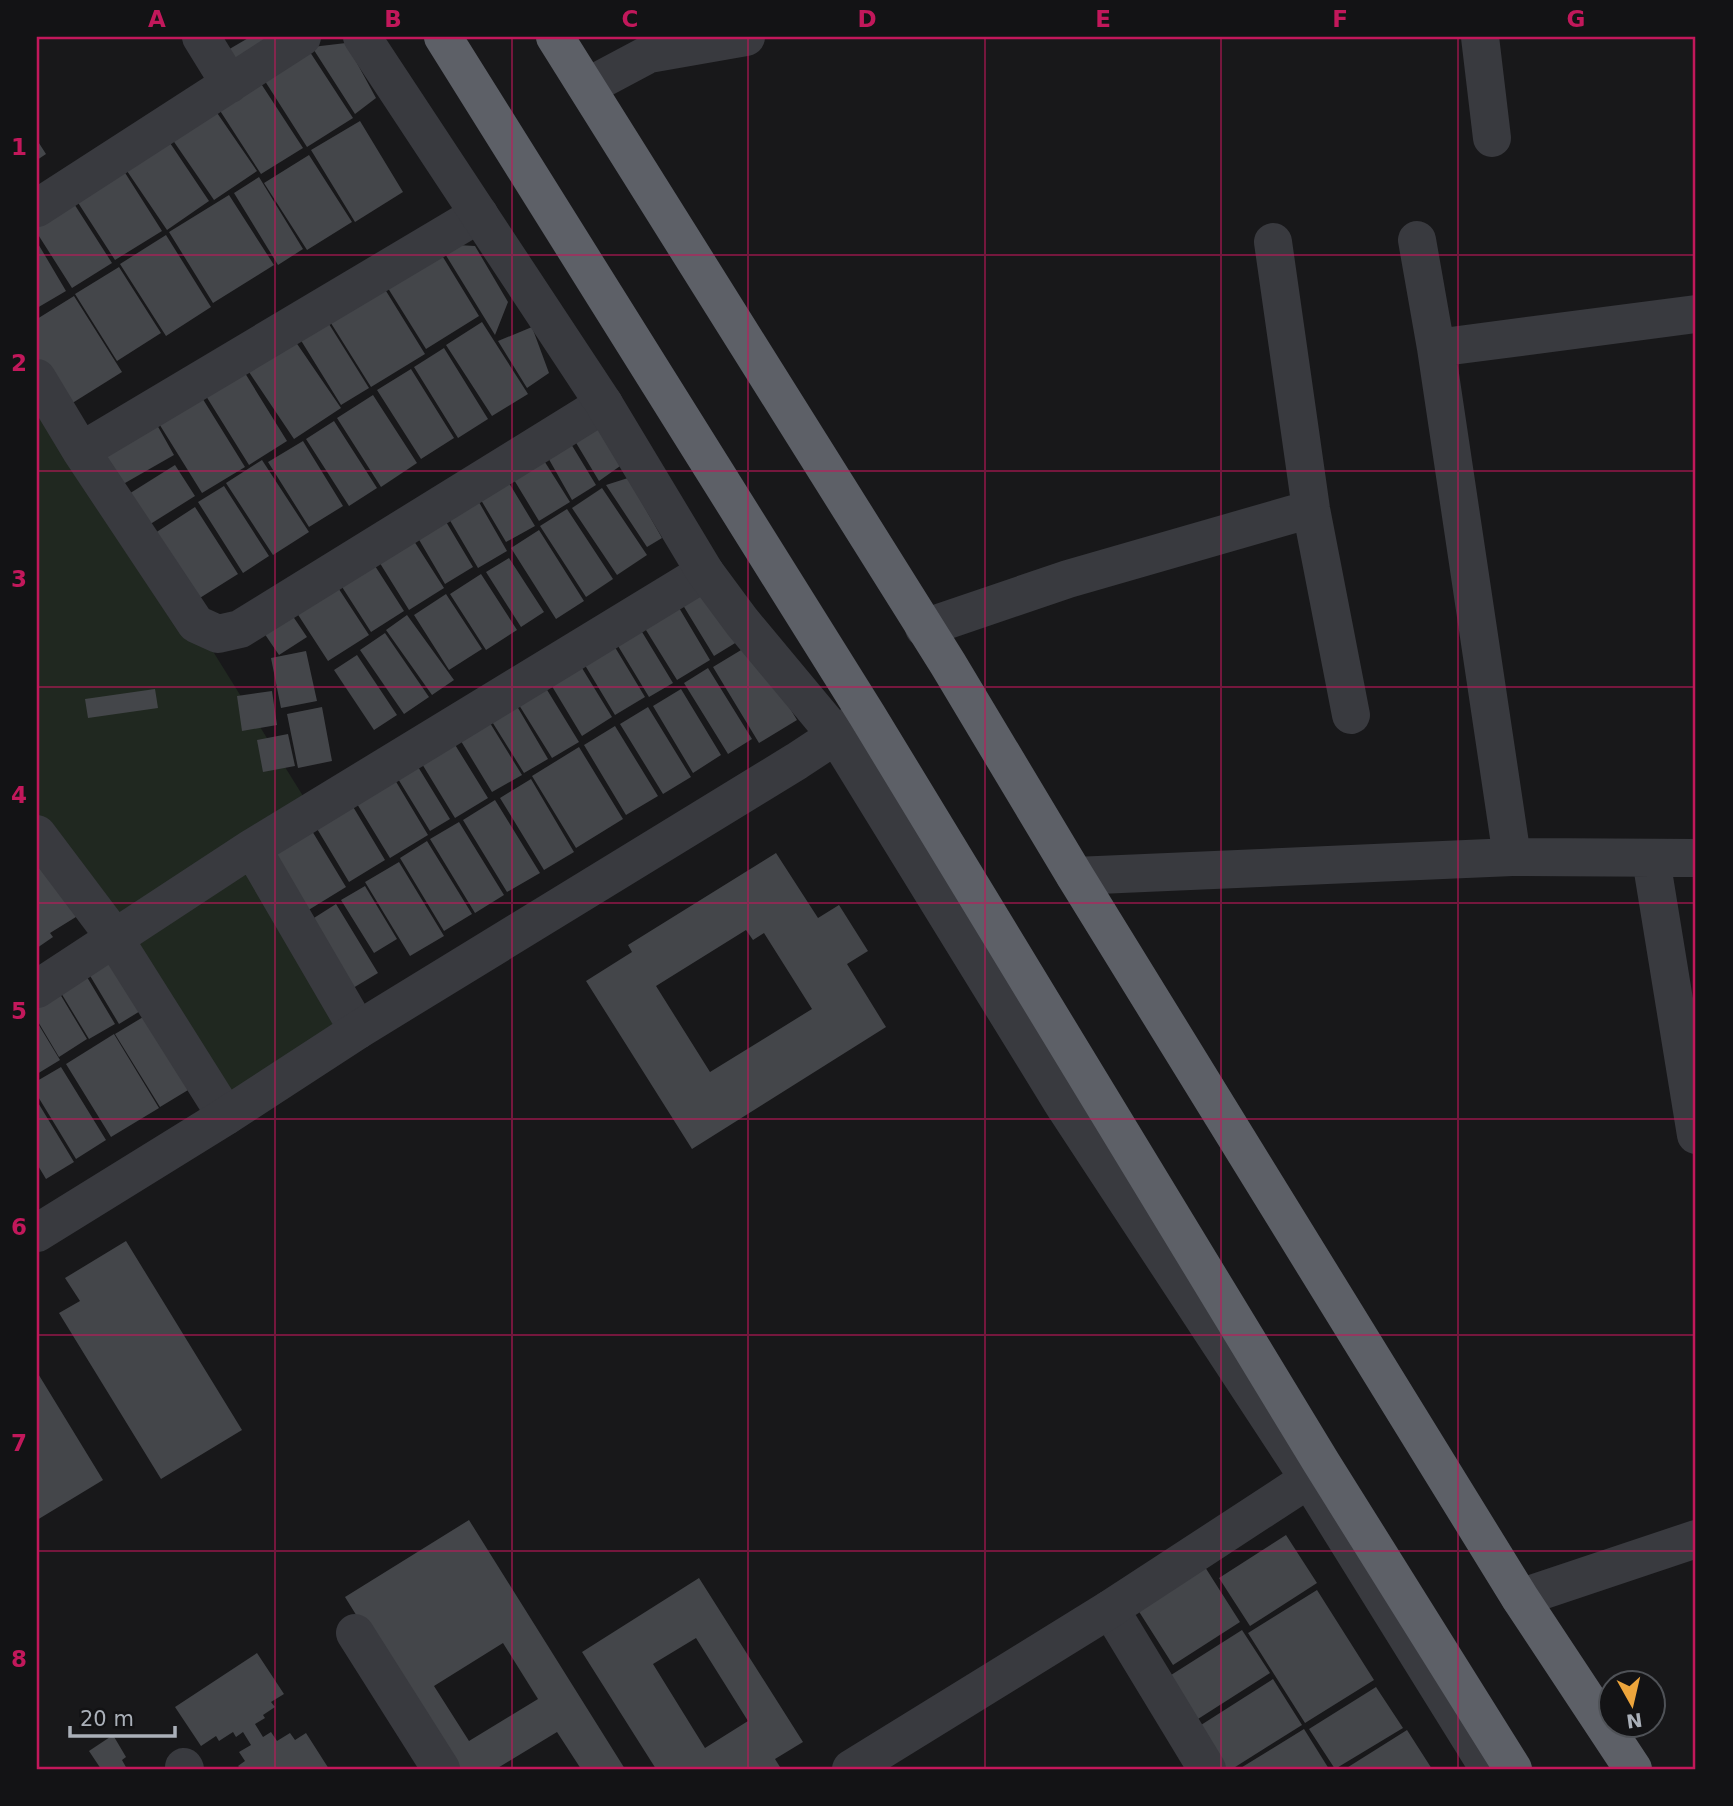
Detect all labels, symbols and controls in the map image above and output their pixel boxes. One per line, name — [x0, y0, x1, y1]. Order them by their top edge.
text: A — [148, 6, 166, 32]
text: B — [384, 6, 402, 32]
text: C — [622, 6, 638, 32]
text: D — [857, 6, 877, 32]
text: E — [1095, 6, 1111, 32]
text: F — [1332, 6, 1348, 32]
text: G — [1567, 6, 1585, 32]
text: 1 — [11, 134, 27, 160]
text: 2 — [11, 350, 27, 376]
text: 3 — [11, 566, 27, 592]
text: 4 — [11, 782, 27, 808]
text: 5 — [11, 998, 27, 1024]
text: 6 — [11, 1214, 27, 1240]
text: 7 — [11, 1430, 27, 1456]
text: 8 — [11, 1646, 27, 1672]
north arrow — [1596, 1670, 1666, 1740]
scale bar — [70, 1694, 175, 1738]
text: 20 m — [80, 1707, 134, 1731]
text: N — [1625, 1709, 1644, 1733]

